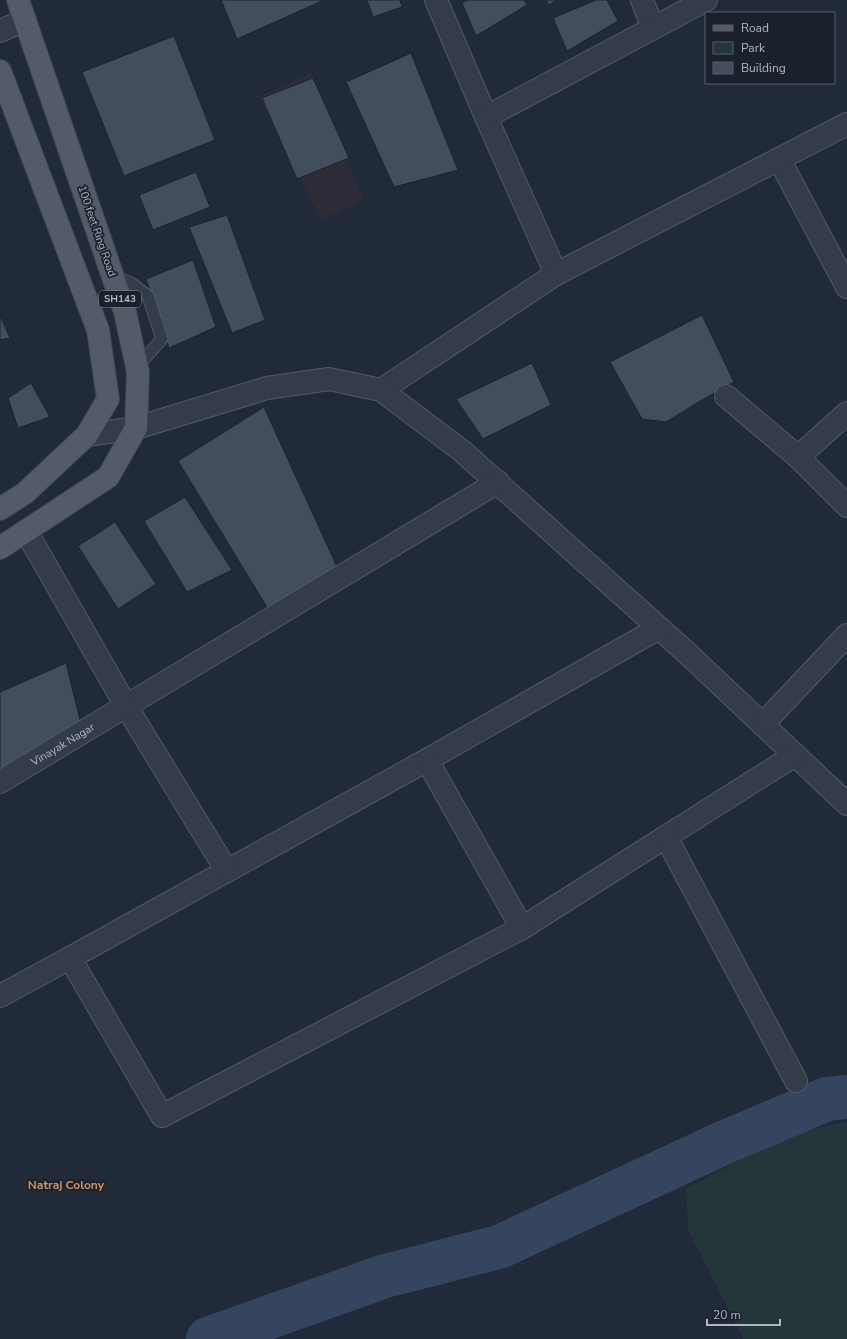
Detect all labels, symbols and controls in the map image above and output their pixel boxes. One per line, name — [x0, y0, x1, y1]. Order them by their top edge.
legend — [705, 12, 835, 84]
text: Road — [741, 20, 769, 36]
text: Park — [741, 40, 766, 56]
text: Building — [741, 60, 786, 76]
street label: 100 feet Ring Road — [74, 183, 120, 279]
road number: SH143 — [99, 291, 141, 307]
street label: Vinayak Nagar — [27, 719, 97, 770]
district label: Natraj Colony — [28, 1177, 105, 1193]
scale bar — [707, 1301, 780, 1327]
text: 20 m — [713, 1307, 741, 1323]

